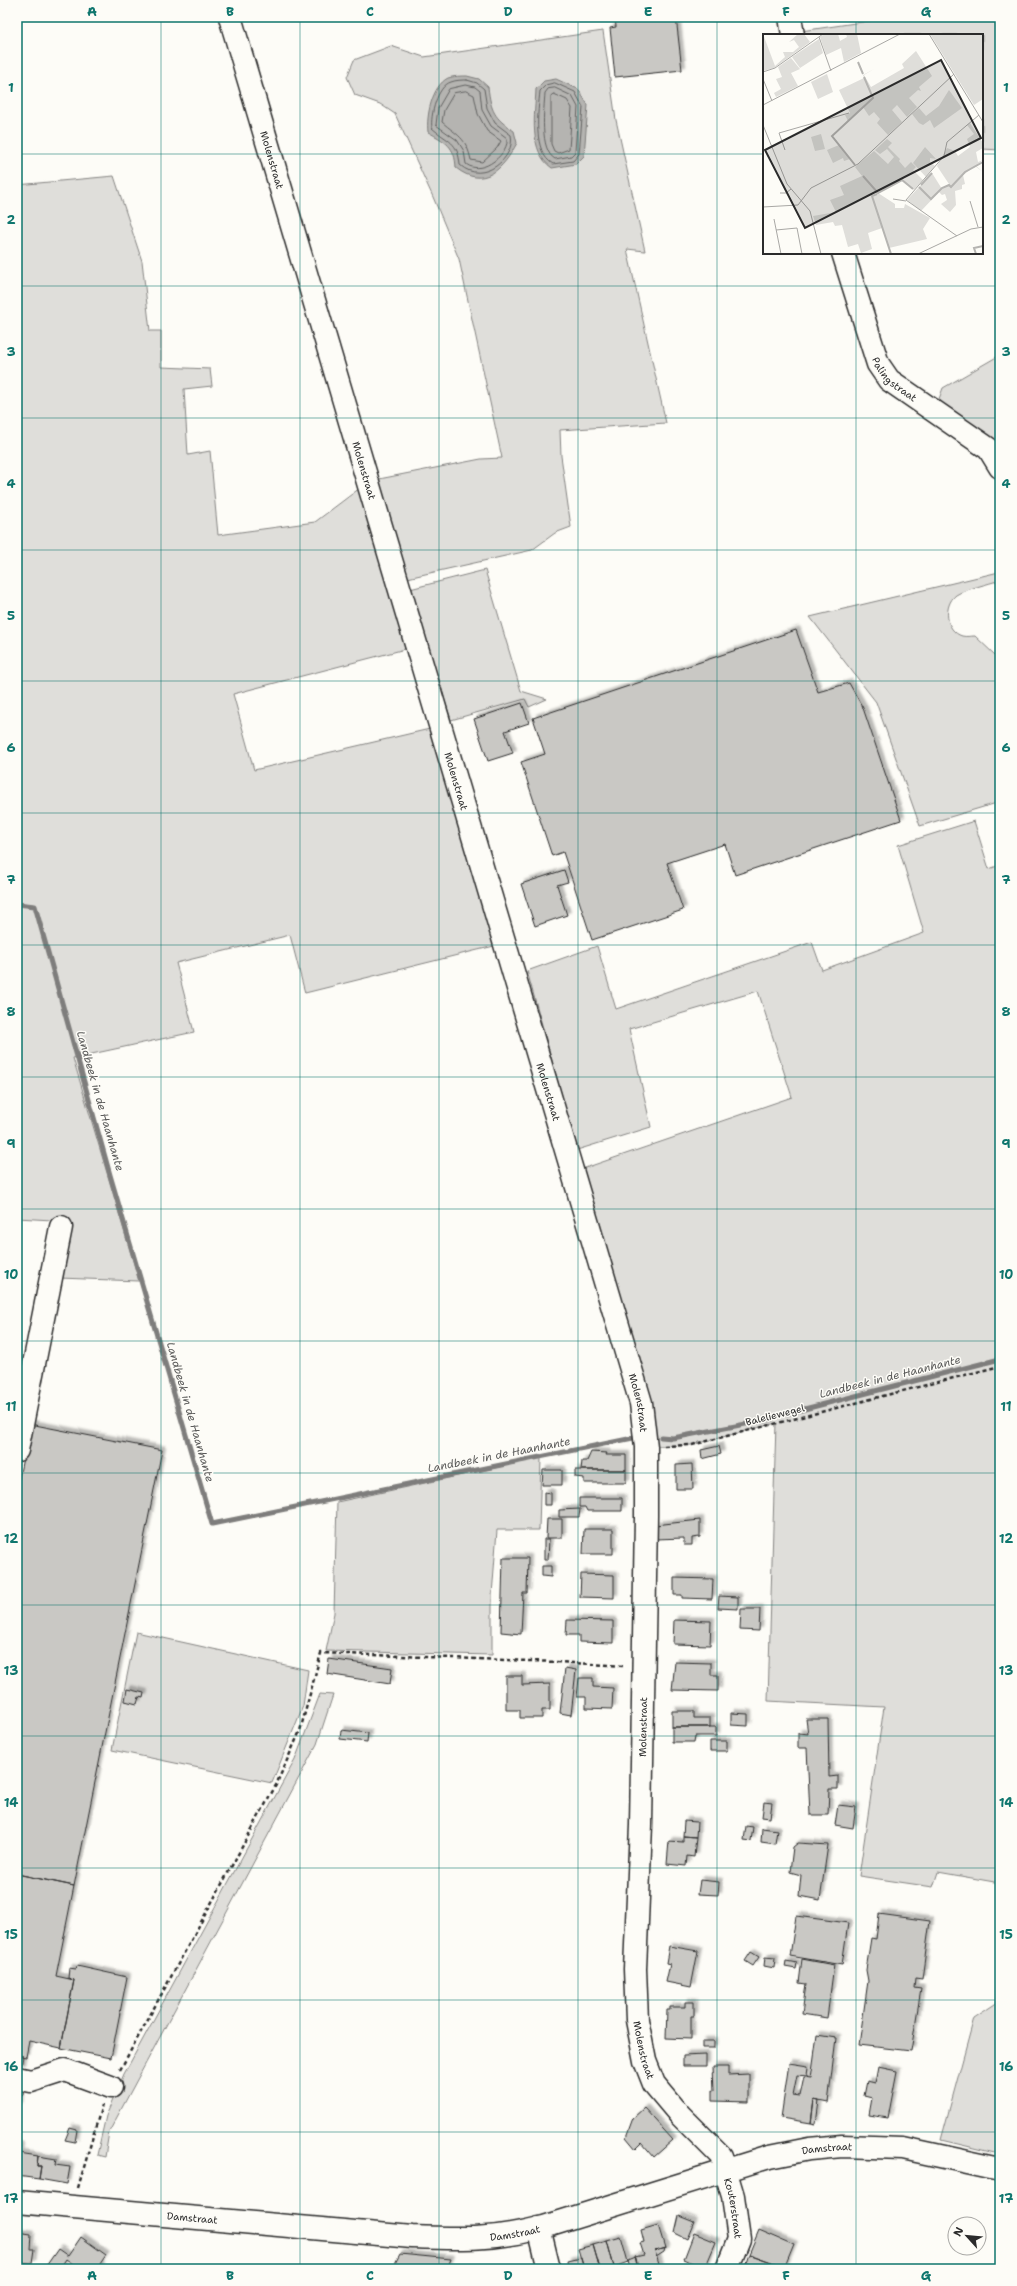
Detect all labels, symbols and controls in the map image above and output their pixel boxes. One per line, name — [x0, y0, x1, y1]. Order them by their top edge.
text: A — [87, 3, 97, 20]
text: B — [226, 3, 234, 20]
text: C — [366, 3, 374, 20]
text: D — [503, 3, 513, 20]
text: E — [644, 3, 653, 20]
text: F — [782, 3, 790, 20]
text: G — [921, 3, 932, 20]
inset map — [763, 34, 983, 254]
text: 1 — [8, 79, 14, 96]
text: 1 — [1003, 79, 1009, 96]
street label: Molenstraat — [258, 129, 287, 190]
text: 2 — [6, 211, 16, 228]
text: 2 — [1001, 211, 1011, 228]
text: 3 — [6, 343, 16, 360]
text: 3 — [1001, 343, 1011, 360]
street label: Palingstraat — [870, 355, 920, 404]
street label: Molenstraat — [350, 440, 379, 501]
text: 4 — [6, 475, 16, 492]
text: 4 — [1001, 475, 1011, 492]
text: 5 — [7, 607, 15, 624]
text: 5 — [1002, 607, 1010, 624]
text: 6 — [6, 739, 16, 756]
text: 6 — [1001, 739, 1011, 756]
street label: Molenstraat — [442, 751, 471, 812]
text: 7 — [6, 871, 16, 888]
text: 7 — [1001, 871, 1011, 888]
text: 8 — [6, 1003, 16, 1020]
text: 8 — [1001, 1003, 1011, 1020]
water label: Landbeek in de Haanhante — [73, 1029, 127, 1173]
street label: Molenstraat — [534, 1061, 563, 1122]
text: 9 — [6, 1135, 16, 1152]
text: 9 — [1001, 1135, 1011, 1152]
text: 10 — [4, 1266, 18, 1283]
text: 10 — [999, 1266, 1013, 1283]
water label: Landbeek in de Haanhante — [163, 1340, 217, 1484]
water label: Landbeek in de Haanhante — [818, 1352, 962, 1402]
street label: Molenstraat — [626, 1372, 651, 1433]
text: 11 — [5, 1398, 17, 1415]
text: 11 — [1000, 1398, 1012, 1415]
street label: Baleliewegel — [744, 1401, 806, 1429]
water label: Landbeek in de Haanhante — [426, 1434, 572, 1476]
text: 12 — [4, 1530, 18, 1547]
text: 12 — [999, 1530, 1013, 1547]
text: 13 — [4, 1662, 18, 1679]
text: 13 — [999, 1662, 1013, 1679]
street label: Molenstraat — [636, 1697, 650, 1757]
text: 14 — [4, 1794, 18, 1811]
text: 14 — [999, 1794, 1013, 1811]
text: 15 — [4, 1926, 18, 1943]
text: 15 — [999, 1926, 1013, 1943]
street label: Molenstraat — [631, 2020, 658, 2081]
text: 16 — [4, 2058, 18, 2075]
text: 16 — [999, 2058, 1013, 2075]
street label: Damstraat — [800, 2139, 853, 2157]
street label: Kouterstraat — [721, 2176, 745, 2239]
text: 17 — [4, 2190, 18, 2207]
text: 17 — [999, 2190, 1013, 2207]
street label: Damstraat — [166, 2209, 218, 2226]
north arrow — [947, 2216, 987, 2256]
street label: Damstraat — [489, 2222, 541, 2243]
text: N — [950, 2224, 967, 2239]
text: A — [87, 2267, 97, 2284]
text: B — [226, 2267, 234, 2284]
text: C — [366, 2267, 374, 2284]
text: D — [503, 2267, 513, 2284]
text: E — [644, 2267, 653, 2284]
text: F — [782, 2267, 790, 2284]
text: G — [921, 2267, 932, 2284]

